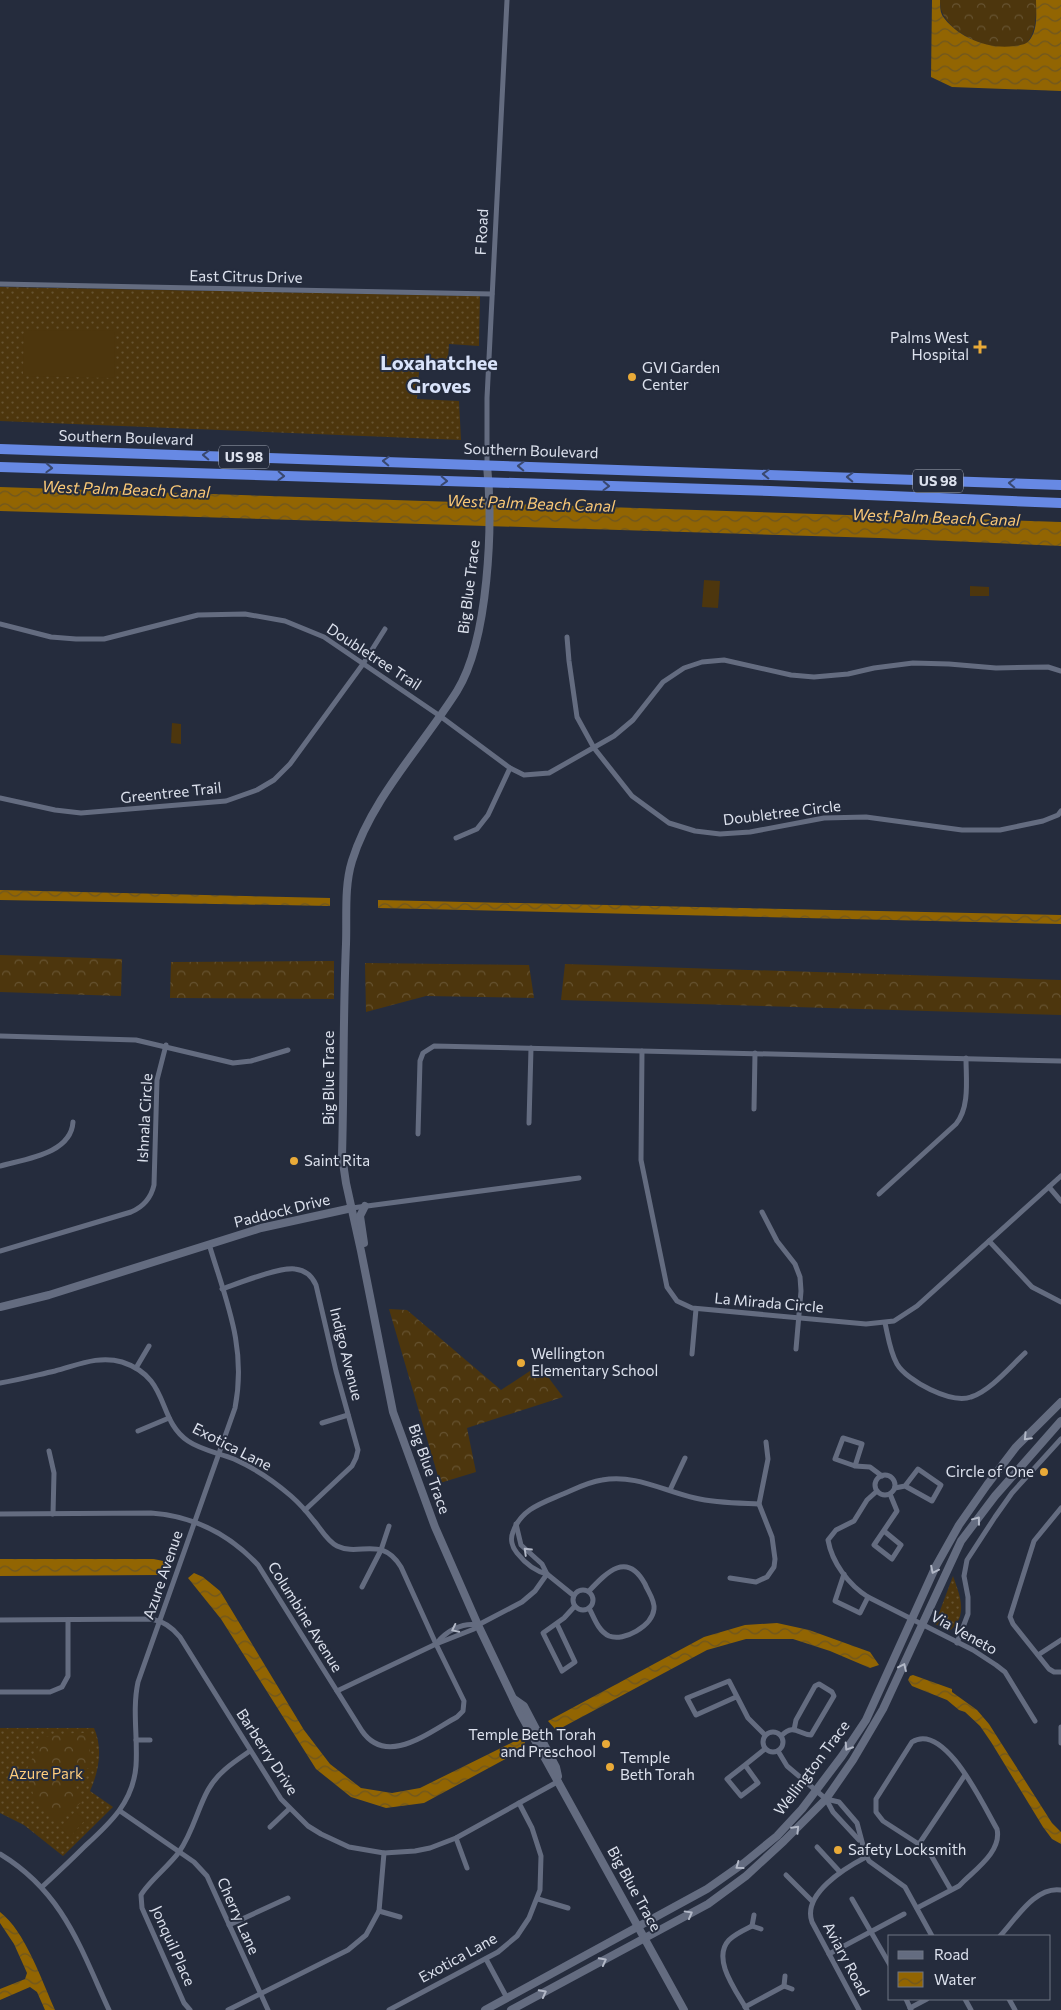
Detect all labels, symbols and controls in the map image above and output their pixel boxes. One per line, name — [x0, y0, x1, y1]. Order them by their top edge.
street label: F Road — [471, 208, 491, 256]
street label: East Citrus Drive — [189, 266, 303, 286]
place label: Palms West Hospital — [890, 328, 969, 363]
marker: Palms West Hospital — [973, 340, 987, 354]
district label: Loxahatchee Groves — [380, 350, 498, 397]
place label: GVI Garden Center — [642, 358, 720, 393]
marker: GVI Garden Center — [626, 371, 638, 383]
street label: Southern Boulevard — [58, 426, 194, 448]
street label: Southern Boulevard — [463, 439, 599, 461]
road number: US 98 — [219, 446, 269, 468]
one-way arrow — [202, 450, 210, 461]
one-way arrow — [382, 456, 390, 467]
one-way arrow — [517, 460, 525, 471]
one-way arrow — [45, 463, 53, 474]
one-way arrow — [762, 469, 770, 479]
road number: US 98 — [913, 470, 963, 492]
one-way arrow — [278, 471, 285, 481]
one-way arrow — [846, 472, 854, 483]
water label: West Palm Beach Canal — [42, 476, 211, 501]
one-way arrow — [440, 476, 448, 486]
one-way arrow — [1008, 478, 1016, 489]
one-way arrow — [602, 481, 610, 491]
water label: West Palm Beach Canal — [447, 490, 616, 515]
water label: West Palm Beach Canal — [852, 504, 1021, 529]
street label: Big Blue Trace — [453, 539, 483, 635]
street label: Doubletree Trail — [324, 619, 425, 693]
street label: Greentree Trail — [120, 778, 222, 806]
street label: Doubletree Circle — [722, 796, 842, 828]
street label: Big Blue Trace — [319, 1031, 337, 1125]
street label: Ishnala Circle — [133, 1073, 155, 1163]
place label: Saint Rita — [304, 1151, 370, 1169]
marker: Saint Rita — [288, 1155, 300, 1167]
street label: Paddock Drive — [232, 1189, 332, 1231]
street label: La Mirada Circle — [714, 1288, 825, 1316]
street label: Indigo Avenue — [327, 1305, 367, 1402]
place label: Wellington Elementary School — [531, 1344, 658, 1379]
marker: Wellington Elementary School — [515, 1357, 527, 1369]
street label: Exotica Lane — [190, 1418, 275, 1474]
street label: Big Blue Trace — [405, 1421, 455, 1516]
one-way arrow — [1023, 1431, 1032, 1440]
place label: Circle of One — [946, 1462, 1034, 1480]
marker: Circle of One — [1038, 1466, 1050, 1478]
one-way arrow — [971, 1516, 980, 1526]
street label: Azure Avenue — [138, 1528, 186, 1621]
one-way arrow — [524, 1548, 533, 1557]
street label: Columbine Avenue — [265, 1558, 347, 1675]
one-way arrow — [930, 1565, 941, 1574]
street label: Via Veneto — [928, 1606, 1001, 1658]
one-way arrow — [451, 1623, 460, 1633]
one-way arrow — [897, 1663, 907, 1672]
street label: Barberry Drive — [233, 1705, 302, 1798]
street label: Wellington Trace — [770, 1716, 853, 1818]
place label: Temple Beth Torah and Preschool — [468, 1725, 596, 1760]
marker: Temple Beth Torah and Preschool — [600, 1738, 612, 1750]
one-way arrow — [845, 1741, 854, 1751]
place label: Temple Beth Torah — [620, 1748, 695, 1783]
marker: Temple Beth Torah — [604, 1761, 616, 1773]
park label: Azure Park — [9, 1764, 83, 1782]
one-way arrow — [790, 1826, 799, 1835]
place label: Safety Locksmith — [848, 1840, 966, 1858]
street label: Big Blue Trace — [604, 1843, 666, 1934]
marker: Safety Locksmith — [832, 1844, 844, 1856]
one-way arrow — [735, 1860, 745, 1869]
street label: Cherry Lane — [214, 1874, 264, 1957]
street label: Jonquil Place — [148, 1903, 200, 1989]
one-way arrow — [683, 1911, 692, 1921]
street label: Aviary Road — [820, 1919, 874, 1998]
street label: Exotica Lane — [415, 1928, 500, 1986]
legend — [888, 1935, 1051, 2000]
text: Road — [934, 1945, 969, 1963]
one-way arrow — [597, 1957, 606, 1967]
text: Water — [934, 1970, 976, 1988]
one-way arrow — [538, 1989, 547, 1999]

